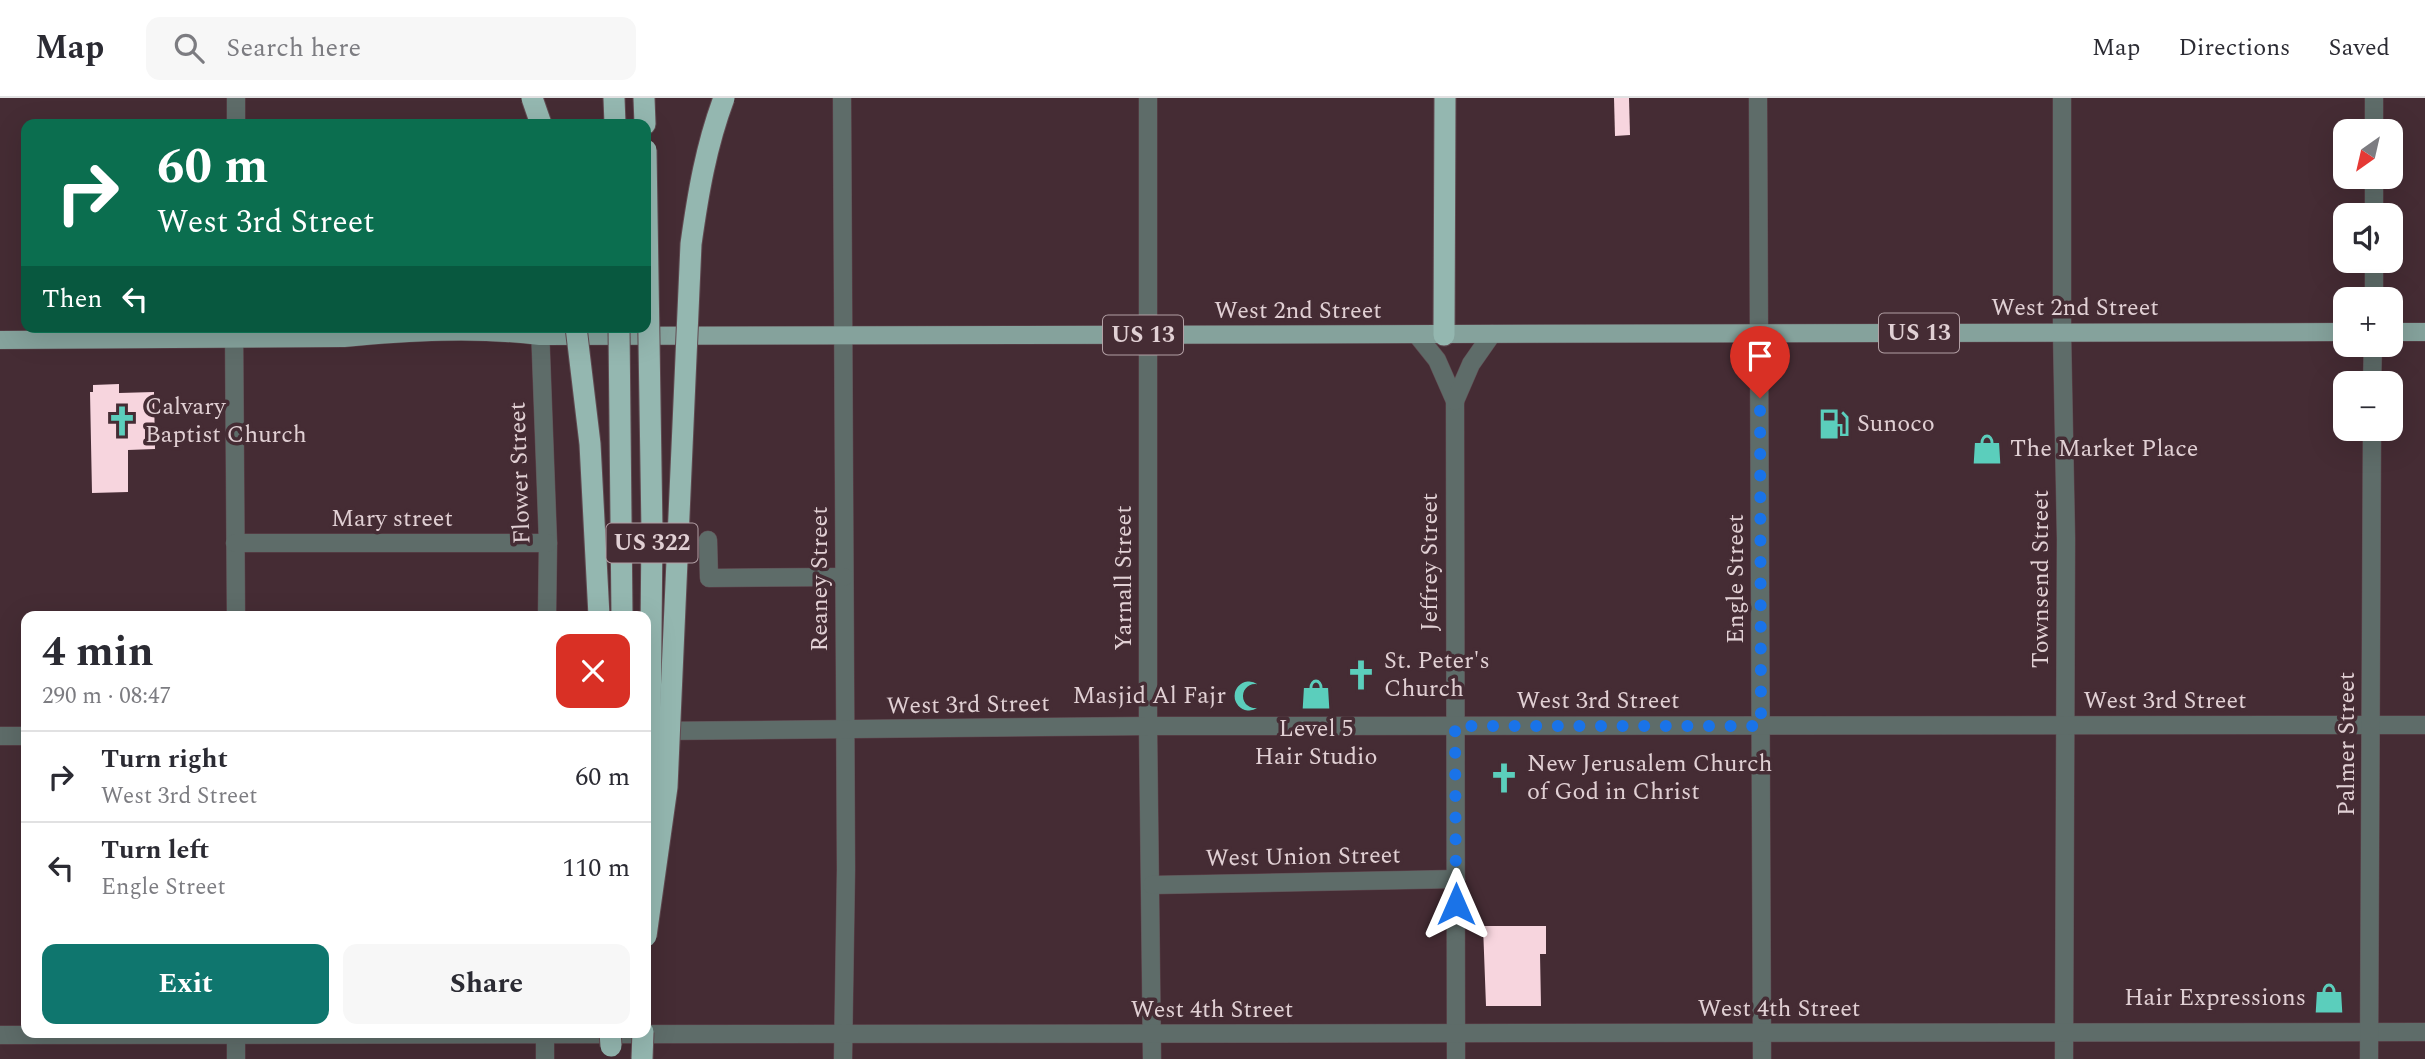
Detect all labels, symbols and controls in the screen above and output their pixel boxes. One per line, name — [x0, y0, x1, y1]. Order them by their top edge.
search box — [146, 17, 636, 80]
text: Map — [35, 23, 104, 73]
text: Search here — [226, 28, 361, 68]
icon: search — [170, 29, 208, 67]
text: Map — [2092, 30, 2140, 66]
text: Directions — [2178, 30, 2290, 66]
text: Saved — [2328, 30, 2390, 66]
north arrow — [2333, 119, 2403, 189]
map controls — [2333, 119, 2403, 441]
text: 60 m — [157, 130, 268, 205]
icon: right — [42, 147, 133, 238]
text: West 3rd Street — [157, 198, 375, 247]
button: sound — [2333, 203, 2403, 273]
text: Then — [42, 279, 102, 319]
icon: left — [116, 280, 154, 318]
button: + — [2333, 287, 2403, 357]
street label: West 2nd Street — [1991, 290, 2159, 326]
street label: West 2nd Street — [1214, 293, 1382, 329]
road number: US 13 — [1879, 314, 1959, 352]
road number: US 13 — [1103, 316, 1183, 354]
pin — [1730, 326, 1790, 398]
icon: arrive — [1741, 337, 1779, 375]
button: − — [2333, 371, 2403, 441]
place label: Calvary Baptist Church — [145, 389, 307, 453]
street label: Flower Street — [500, 401, 540, 545]
church icon: Calvary Baptist Church — [105, 404, 139, 438]
place label: Sunoco — [1857, 406, 1935, 442]
fuel station icon: Sunoco — [1817, 407, 1851, 441]
place label: The Market Place — [2010, 431, 2198, 467]
shop icon: The Market Place — [1970, 432, 2004, 466]
street label: Townsend Street — [2023, 490, 2059, 668]
street label: Jeffrey Street — [1412, 493, 1448, 631]
street label: Mary street — [331, 501, 453, 537]
street label: Yarnall Street — [1106, 505, 1142, 651]
street label: Reaney Street — [802, 506, 838, 652]
street label: Engle Street — [1718, 514, 1754, 644]
road number: US 322 — [606, 524, 698, 562]
text: 4 min — [42, 621, 154, 684]
button: close — [556, 634, 630, 708]
place label: St. Peter's Church — [1384, 643, 1490, 707]
church icon: St. Peter's Church — [1344, 658, 1378, 692]
street label: Palmer Street — [2329, 672, 2365, 816]
shop icon: Level 5 Hair Studio — [1299, 677, 1333, 711]
place label: Masjid Al Fajr — [1073, 678, 1226, 714]
text: 290 m · 08:47 — [42, 679, 171, 714]
mosque icon: Masjid Al Fajr — [1232, 679, 1266, 713]
street label: West 3rd Street — [1516, 683, 1680, 719]
street label: West 3rd Street — [2083, 683, 2247, 719]
street label: West 3rd Street — [886, 686, 1050, 724]
place label: Level 5 Hair Studio — [1254, 711, 1378, 775]
text: Turn right — [101, 739, 228, 779]
place label: New Jerusalem Church of God in Christ — [1527, 746, 1773, 810]
text: 60 m — [575, 757, 630, 797]
icon: right — [42, 758, 80, 796]
church icon: New Jerusalem Church of God in Christ — [1487, 761, 1521, 795]
text: West 3rd Street — [101, 779, 257, 814]
text: Turn left — [101, 830, 209, 870]
street label: West Union Street — [1205, 837, 1401, 877]
text: 110 m — [562, 848, 630, 888]
icon: left — [42, 849, 80, 887]
position arrow — [1419, 867, 1493, 941]
text: Engle Street — [101, 870, 226, 905]
button: Exit — [42, 944, 329, 1024]
button: Share — [343, 944, 630, 1024]
place label: Hair Expressions — [2124, 980, 2306, 1016]
shop icon: Hair Expressions — [2312, 981, 2346, 1015]
street label: West 4th Street — [1698, 991, 1860, 1027]
street label: West 4th Street — [1131, 992, 1293, 1028]

